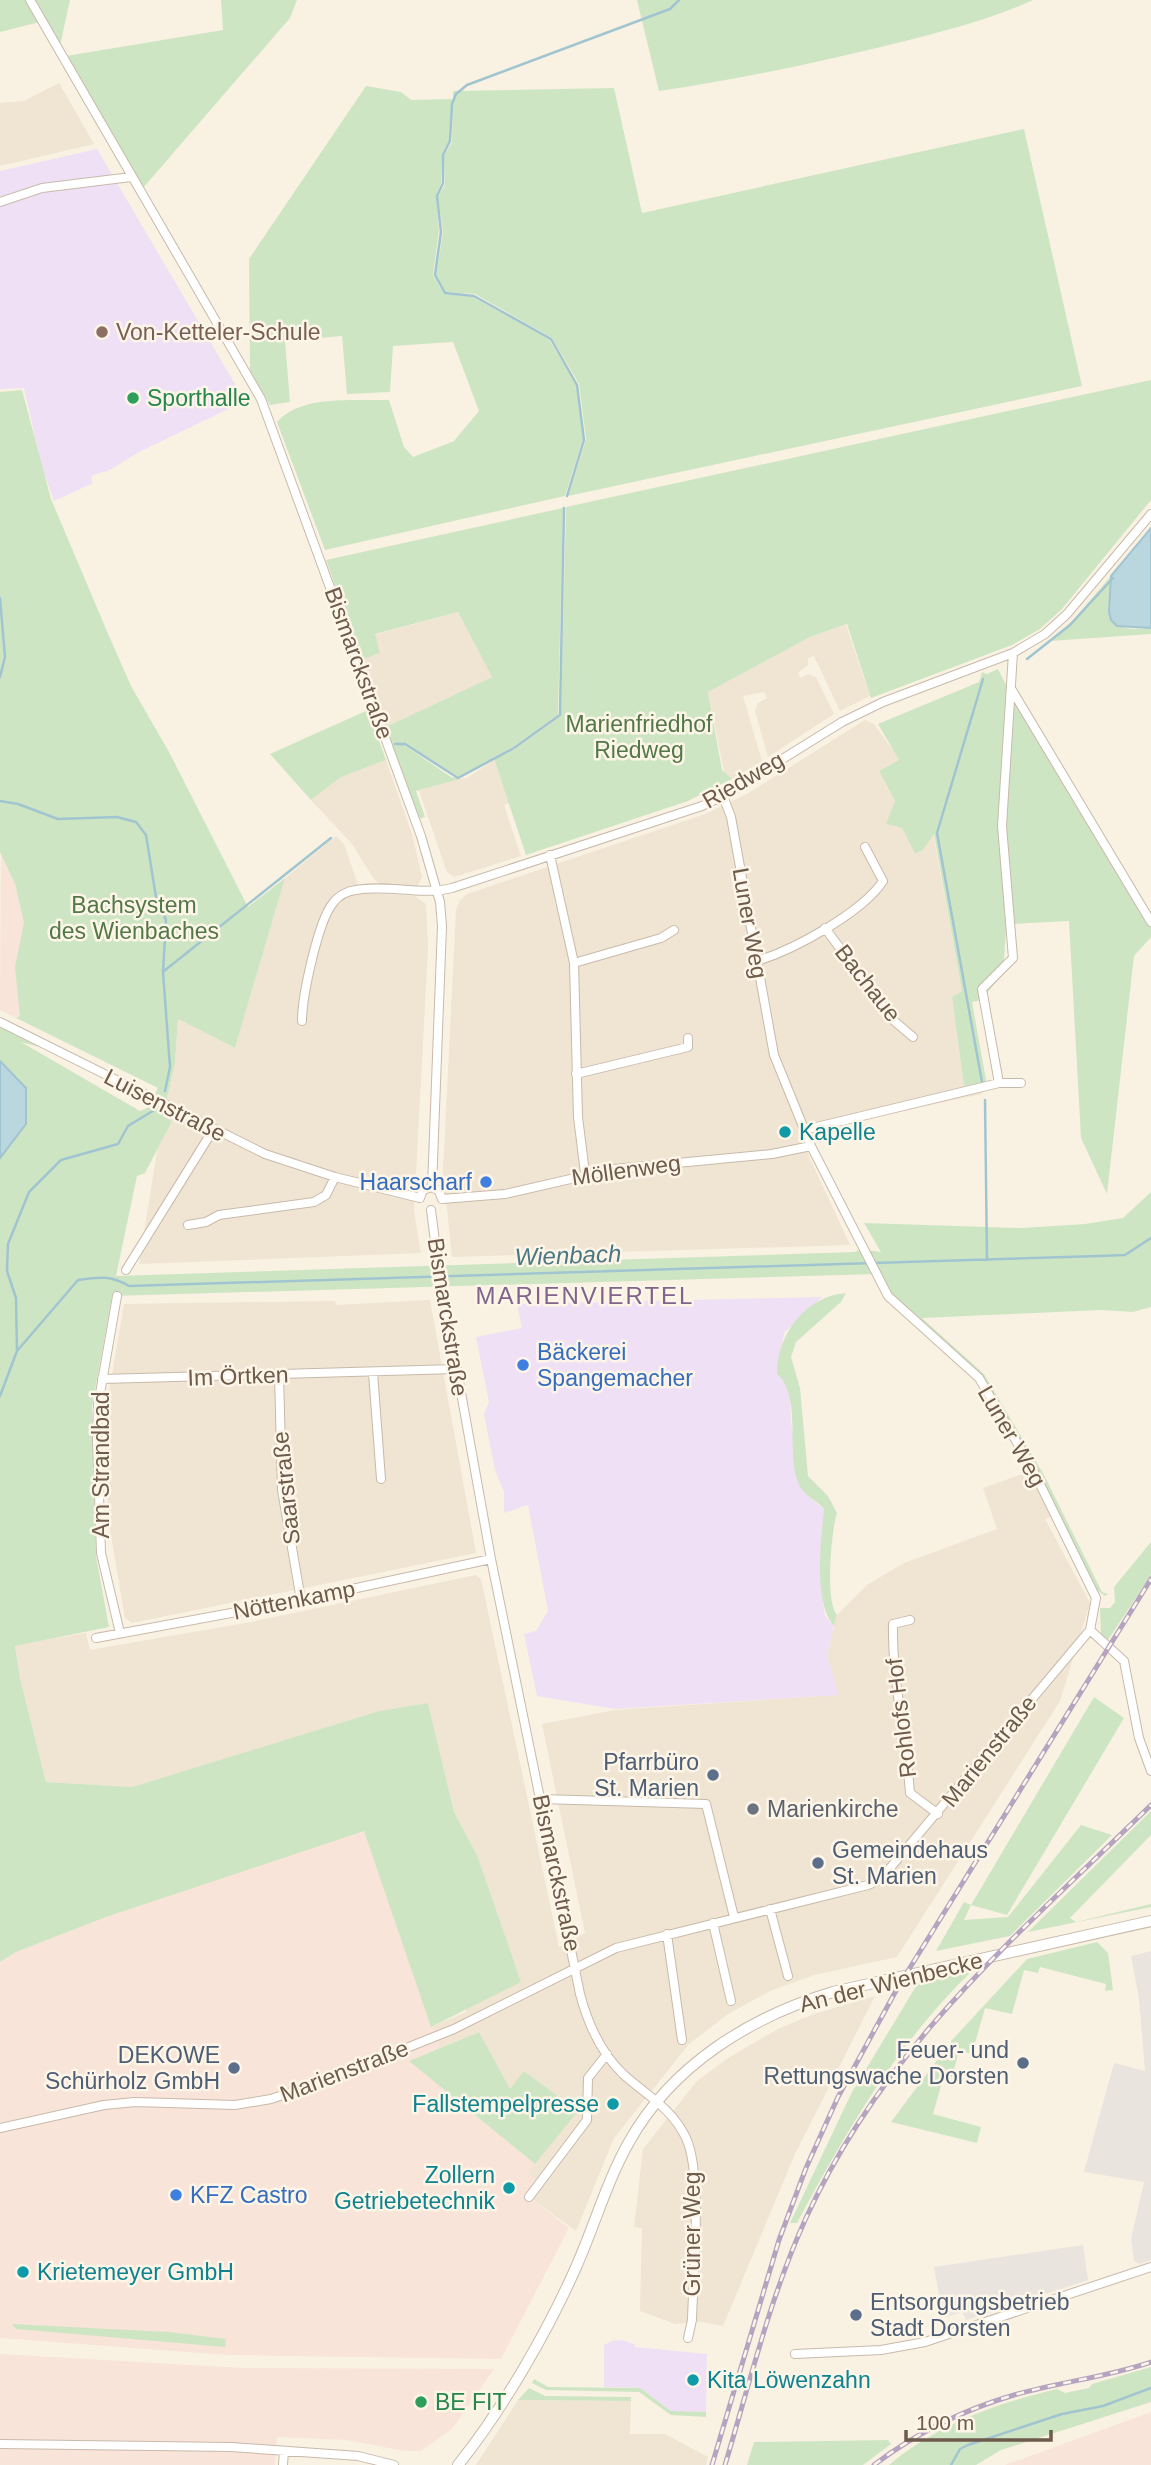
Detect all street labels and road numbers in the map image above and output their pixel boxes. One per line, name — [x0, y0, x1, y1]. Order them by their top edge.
street label: Bismarckstraße — [319, 583, 399, 743]
street label: Riedweg — [698, 746, 788, 814]
street label: Luner Weg — [727, 866, 773, 980]
street label: Bachaue — [830, 939, 906, 1027]
street label: Luisenstraße — [100, 1063, 230, 1147]
street label: Möllenweg — [570, 1149, 682, 1191]
street label: Bismarckstraße — [423, 1236, 473, 1398]
street label: Im Örtken — [187, 1361, 289, 1391]
street label: Luner Weg — [973, 1381, 1051, 1491]
street label: Am Strandbad — [88, 1391, 114, 1539]
street label: Saarstraße — [267, 1430, 305, 1546]
street label: Nöttenkamp — [231, 1575, 357, 1625]
street label: Rohlofs Hof — [881, 1656, 921, 1779]
street label: Marienstraße — [936, 1690, 1042, 1812]
street label: Bismarckstraße — [528, 1792, 586, 1954]
street label: An der Wienbecke — [797, 1947, 985, 2017]
street label: Marienstraße — [276, 2035, 412, 2107]
street label: Grüner Weg — [679, 2172, 705, 2296]

